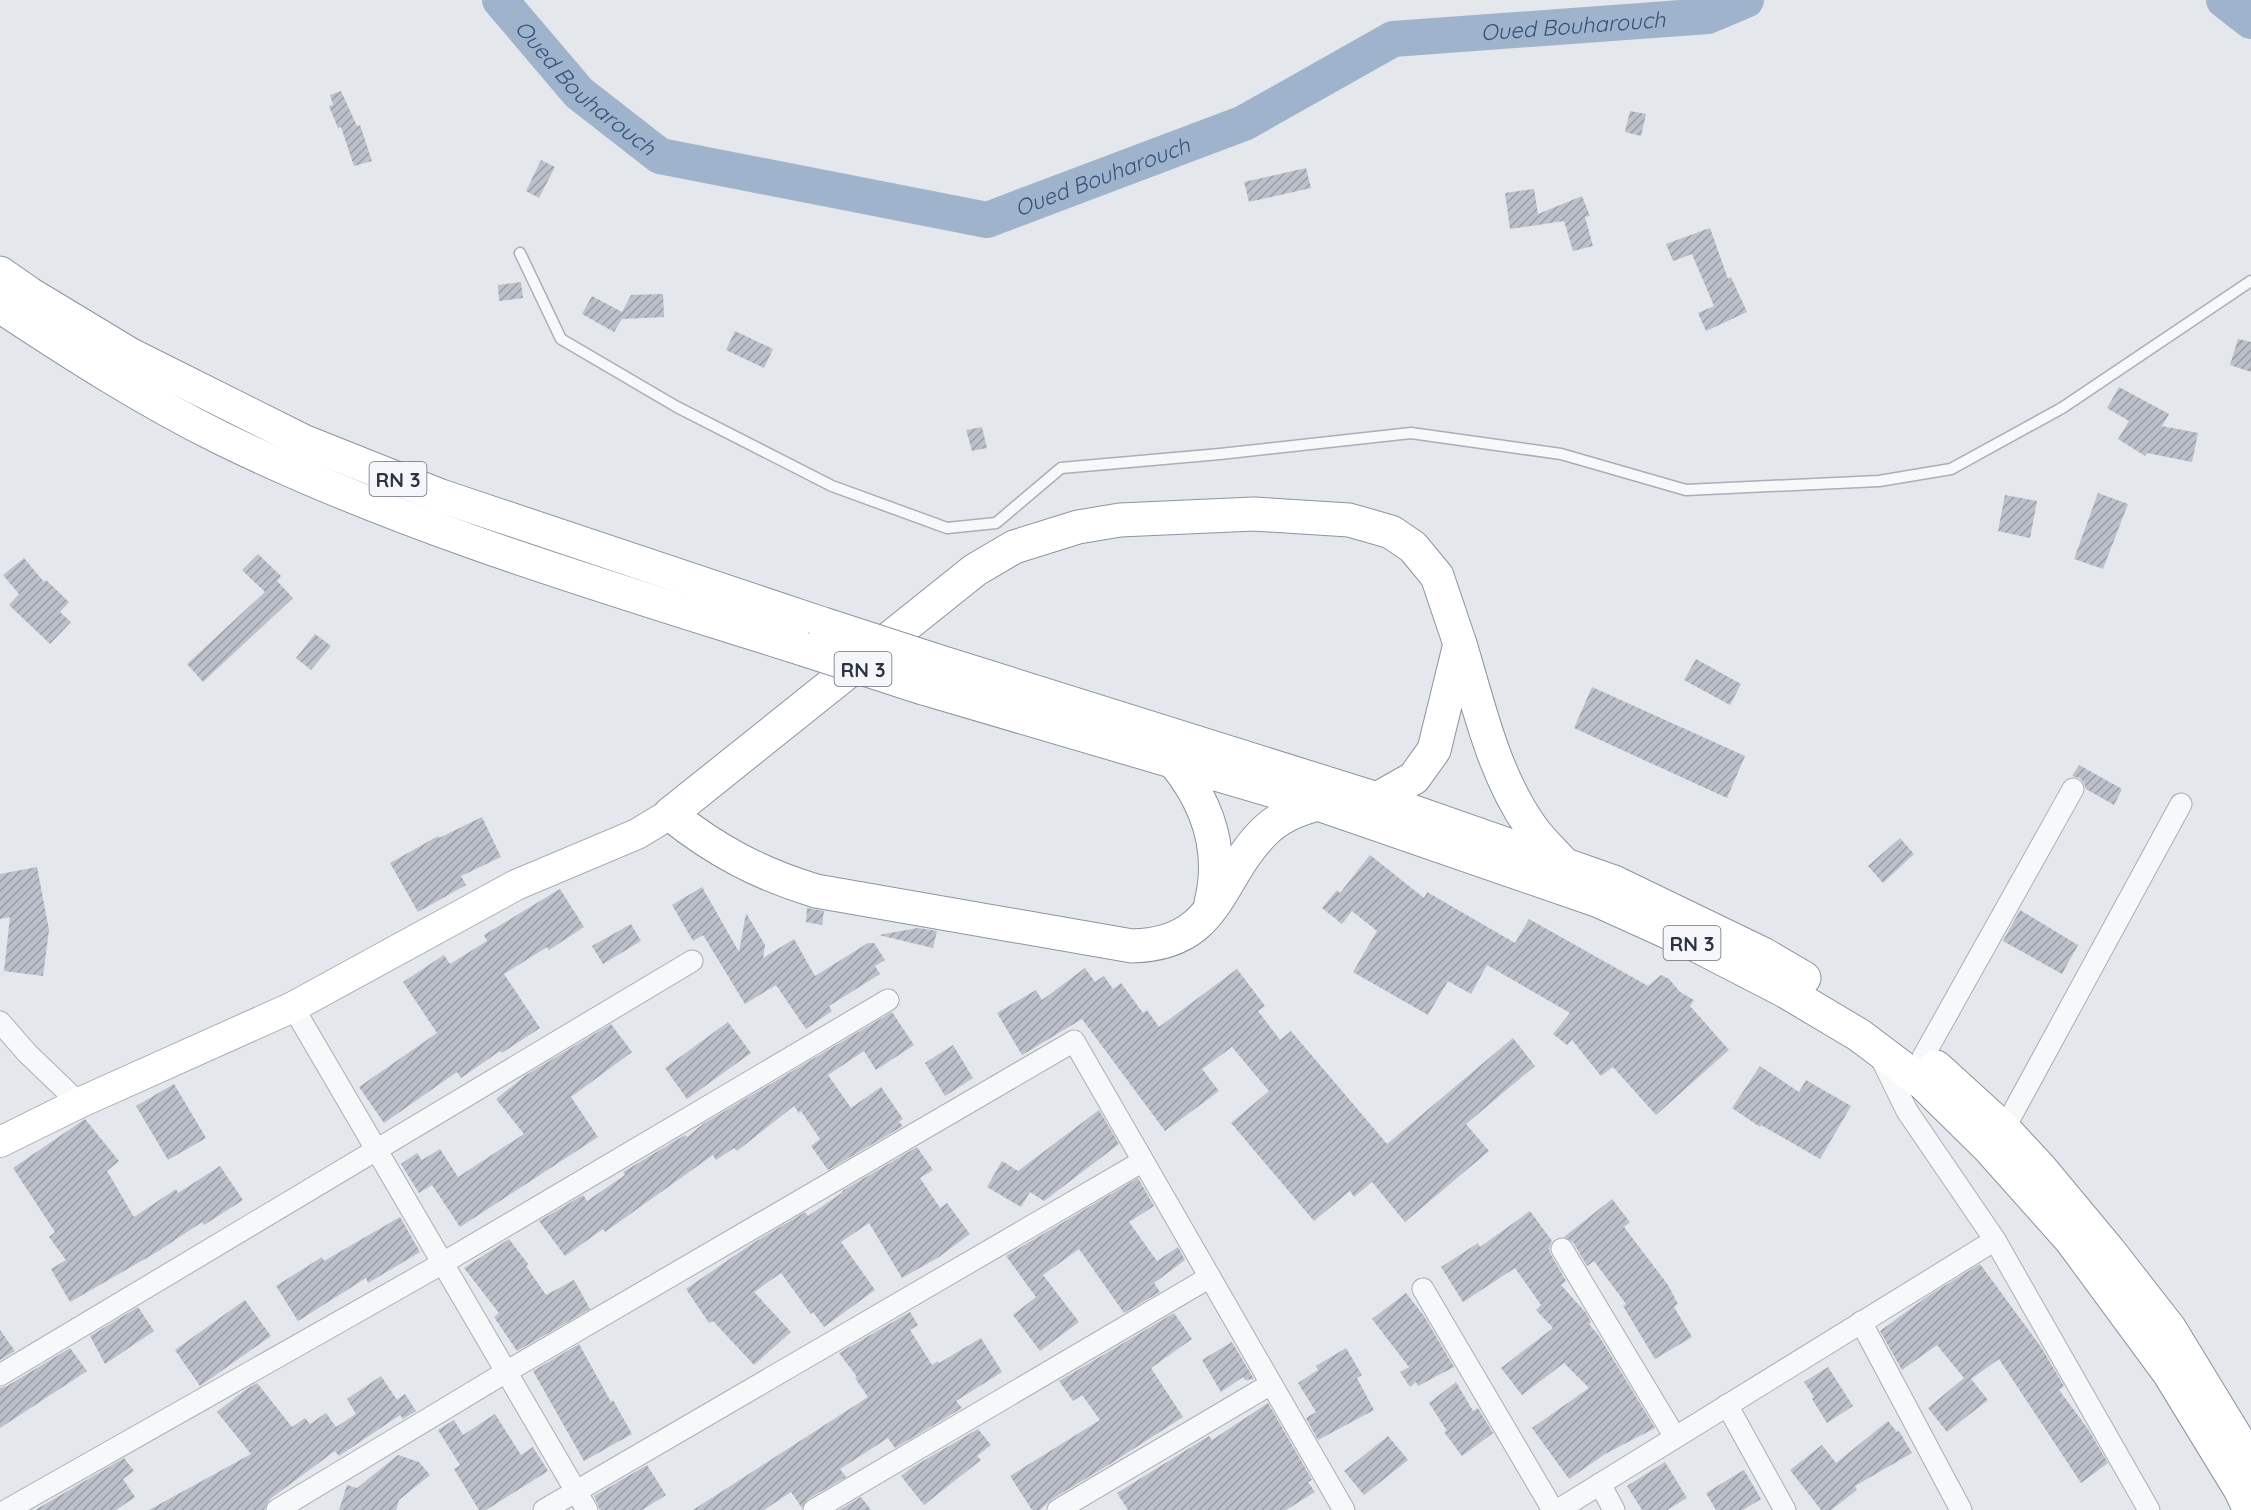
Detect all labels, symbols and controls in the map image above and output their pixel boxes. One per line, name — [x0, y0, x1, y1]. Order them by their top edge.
water label: Oued Bouharouch — [1480, 5, 1667, 47]
water label: Oued Bouharouch — [509, 14, 662, 162]
water label: Oued Bouharouch — [1011, 131, 1194, 222]
road number: RN 3 — [370, 462, 426, 496]
road number: RN 3 — [834, 652, 892, 686]
road number: RN 3 — [1664, 926, 1720, 960]

